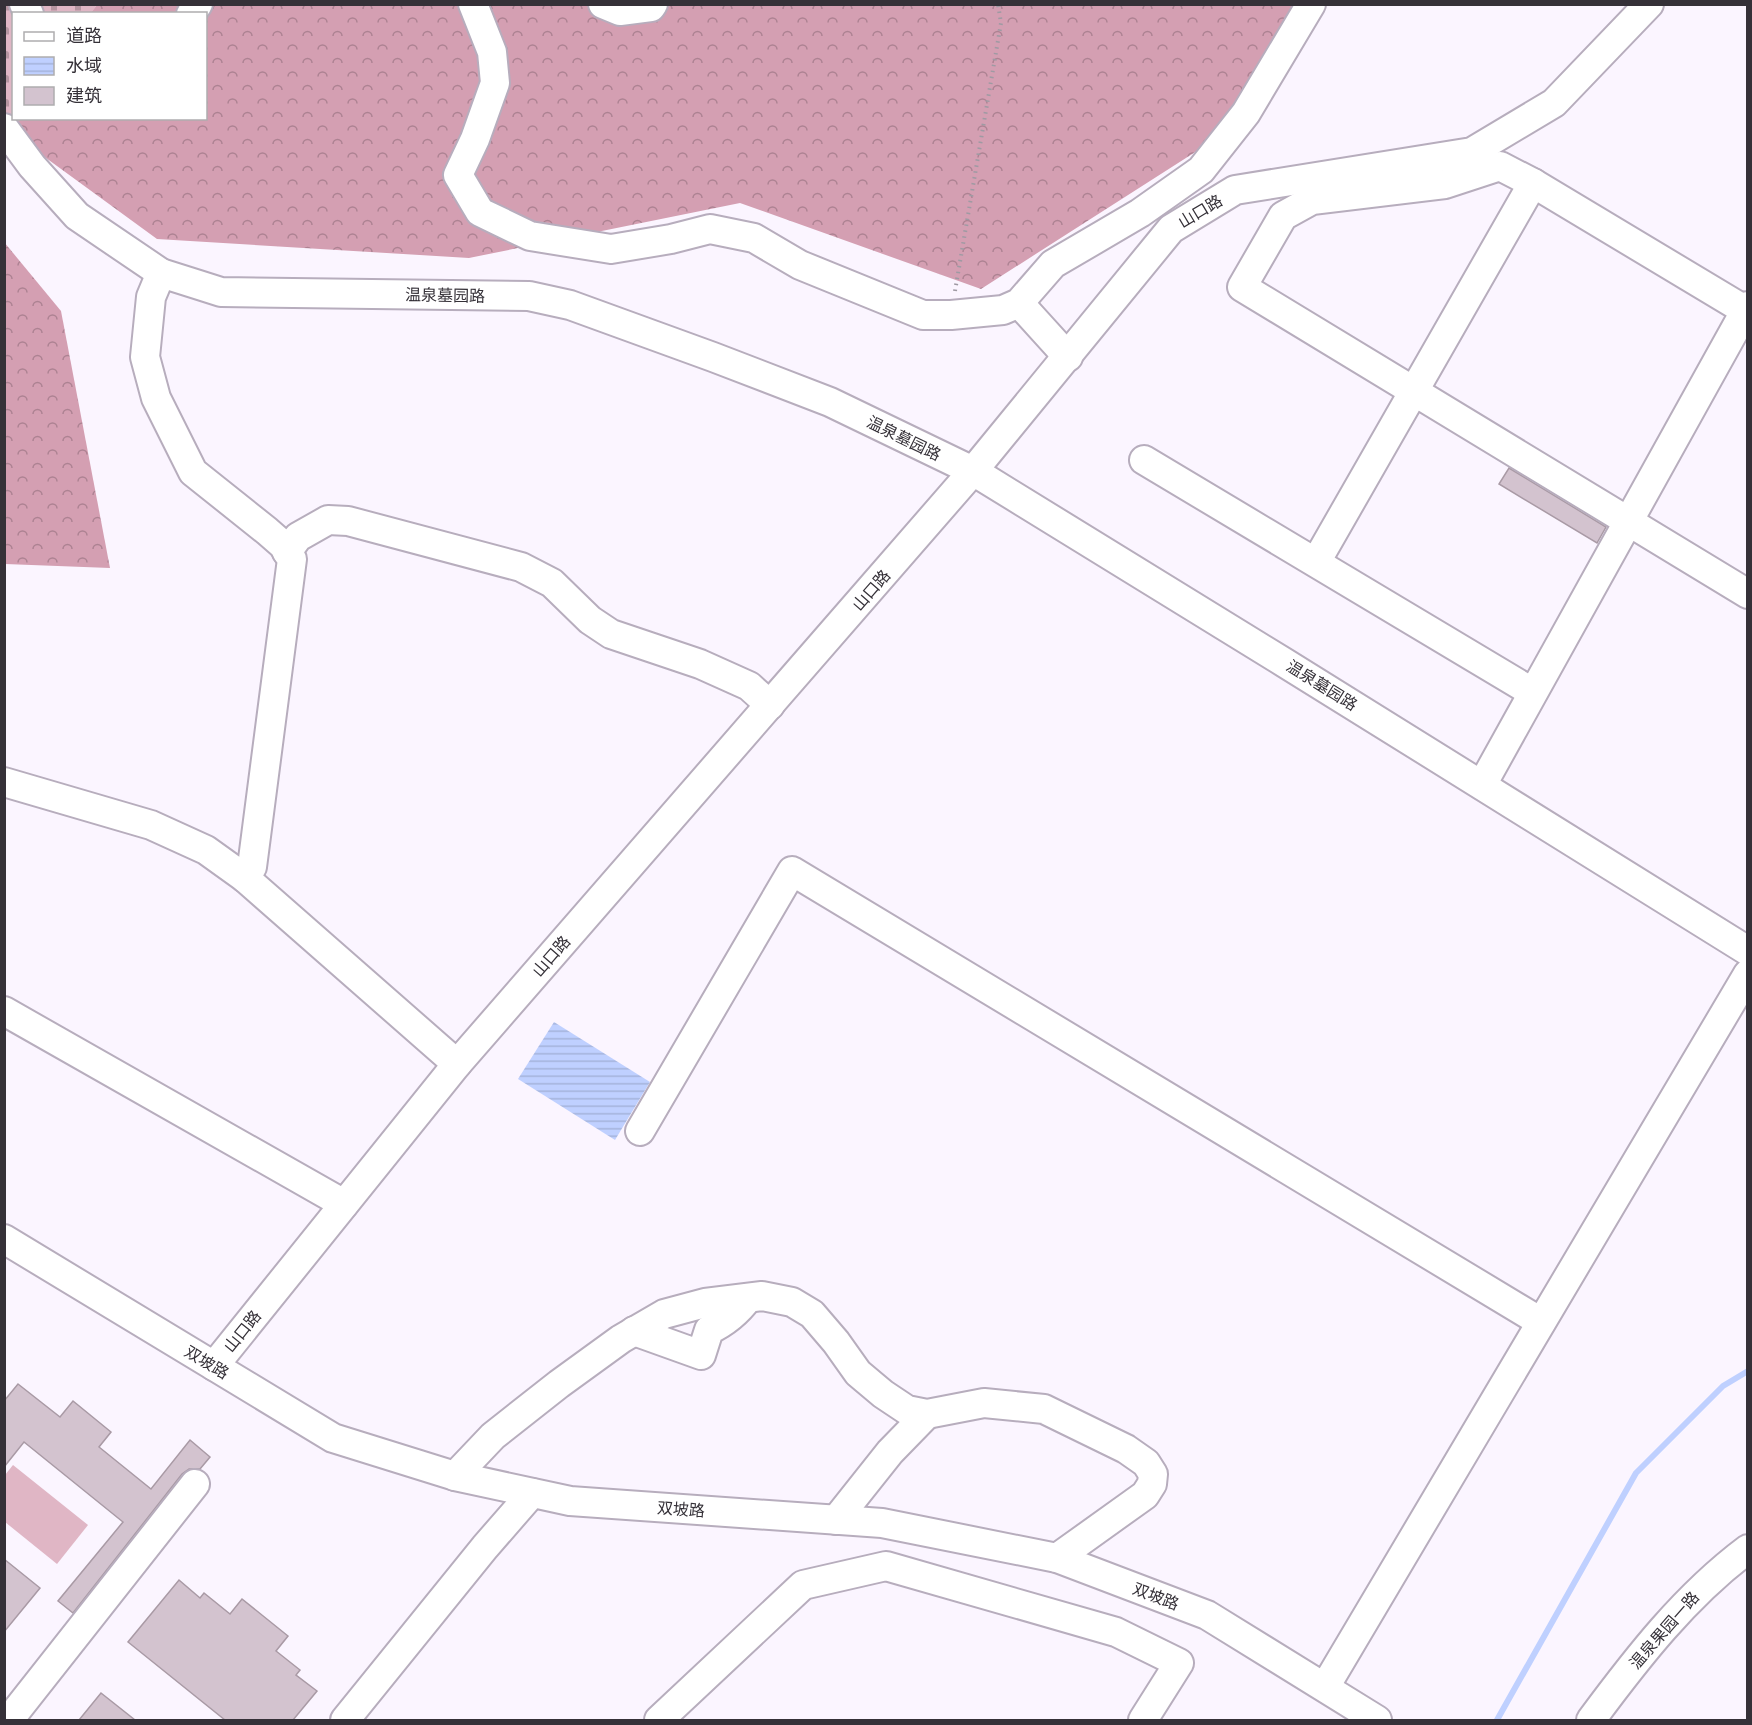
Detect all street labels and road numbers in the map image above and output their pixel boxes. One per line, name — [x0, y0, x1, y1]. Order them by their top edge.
street label: 山口路 — [1174, 190, 1225, 231]
street label: 温泉墓园路 — [405, 284, 485, 305]
street label: 温泉墓园路 — [864, 411, 944, 464]
street label: 山口路 — [848, 565, 894, 614]
street label: 温泉墓园路 — [1283, 655, 1361, 714]
street label: 山口路 — [528, 931, 574, 980]
street label: 山口路 — [219, 1306, 264, 1355]
street label: 双坡路 — [182, 1341, 233, 1382]
street label: 双坡路 — [656, 1497, 706, 1520]
street label: 双坡路 — [1130, 1578, 1182, 1613]
street label: 温泉果园一路 — [1625, 1587, 1702, 1672]

